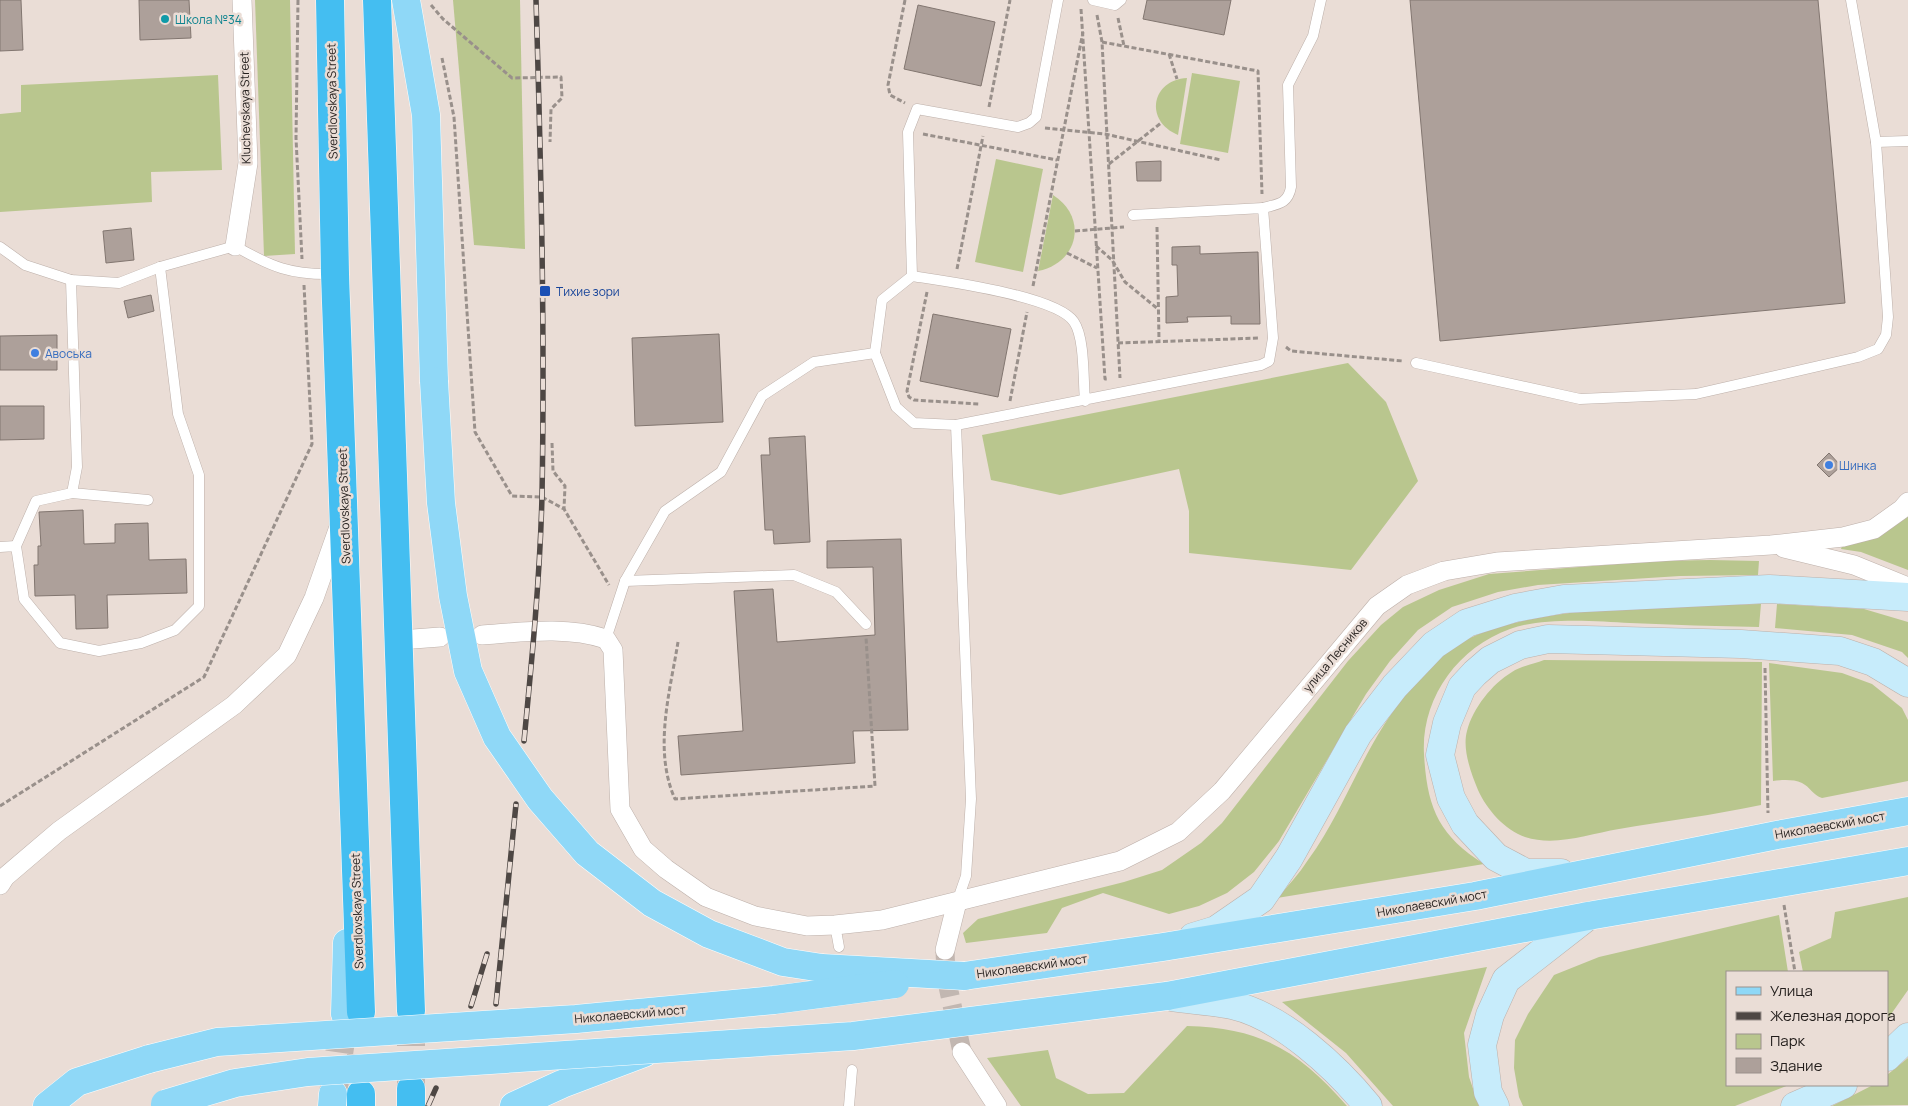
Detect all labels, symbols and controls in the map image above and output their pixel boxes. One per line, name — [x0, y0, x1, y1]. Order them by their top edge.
place label: Школа №34 — [175, 11, 242, 28]
marker: Школа №34 — [159, 13, 171, 25]
street label: Sverdlovskaya Street — [322, 43, 342, 159]
street label: Kluchevskaya Street — [236, 51, 254, 164]
place label: Тихие зори — [556, 283, 620, 300]
marker: Тихие зори — [538, 284, 552, 298]
place label: Авоська — [45, 345, 92, 362]
marker: Авоська — [29, 347, 41, 359]
street label: Sverdlovskaya Street — [333, 448, 355, 564]
place label: Шинка — [1839, 457, 1876, 474]
marker: Шинка — [1823, 459, 1835, 471]
street label: улица Лесников — [1299, 614, 1371, 696]
street label: Николаевский мост — [1774, 807, 1886, 843]
street label: Sverdlovskaya Street — [346, 853, 368, 969]
street label: Николаевский мост — [1376, 885, 1488, 921]
street label: Николаевский мост — [976, 950, 1088, 982]
legend — [1726, 971, 1888, 1086]
text: Улица — [1770, 980, 1813, 1001]
street label: Николаевский мост — [574, 1001, 686, 1027]
text: Железная дорога — [1770, 1005, 1895, 1026]
text: Парк — [1770, 1030, 1806, 1051]
text: Здание — [1770, 1055, 1823, 1076]

